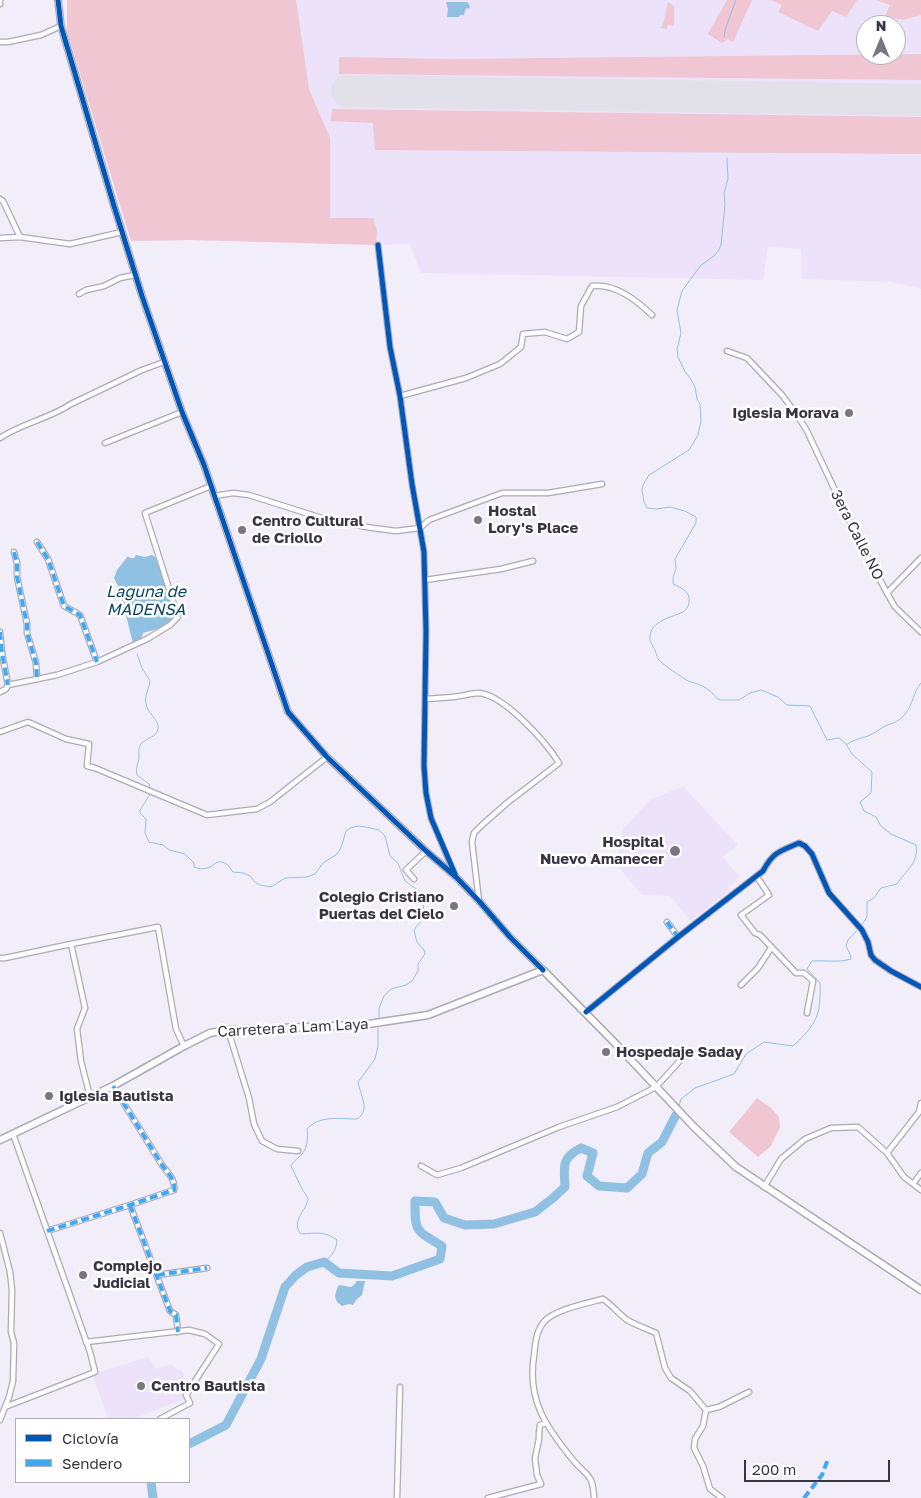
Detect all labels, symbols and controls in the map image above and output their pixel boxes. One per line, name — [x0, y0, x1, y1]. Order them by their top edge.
north arrow — [856, 15, 906, 65]
text: N — [876, 17, 886, 34]
place label: Iglesia Morava — [732, 404, 839, 422]
marker: Iglesia Morava — [843, 407, 855, 419]
street label: 3era Calle NO — [827, 487, 887, 583]
place label: Hostal Lory's Place — [488, 502, 578, 537]
place label: Centro Cultural de Criollo — [252, 512, 364, 547]
marker: Hostal Lory's Place — [472, 514, 484, 526]
marker: Centro Cultural de Criollo — [236, 524, 248, 536]
water label: Laguna de MADENSA — [106, 582, 186, 620]
place label: Hospital Nuevo Amanecer — [540, 833, 664, 868]
marker: Hospital Nuevo Amanecer — [668, 844, 682, 858]
place label: Colegio Cristiano Puertas del Cielo — [319, 888, 444, 923]
marker: Colegio Cristiano Puertas del Cielo — [448, 900, 460, 912]
street label: Carretera a Lam Laya — [217, 1015, 369, 1041]
place label: Hospedaje Saday — [616, 1043, 743, 1061]
marker: Hospedaje Saday — [600, 1046, 612, 1058]
place label: Iglesia Bautista — [59, 1087, 173, 1105]
marker: Iglesia Bautista — [43, 1090, 55, 1102]
place label: Complejo Judicial — [93, 1257, 162, 1292]
marker: Complejo Judicial — [77, 1269, 89, 1281]
place label: Centro Bautista — [151, 1377, 265, 1395]
marker: Centro Bautista — [135, 1380, 147, 1392]
legend — [15, 1418, 190, 1483]
text: Ciclovía — [62, 1429, 119, 1447]
scale bar — [746, 1450, 892, 1482]
text: Sendero — [62, 1454, 122, 1472]
text: 200 m — [752, 1460, 796, 1478]

